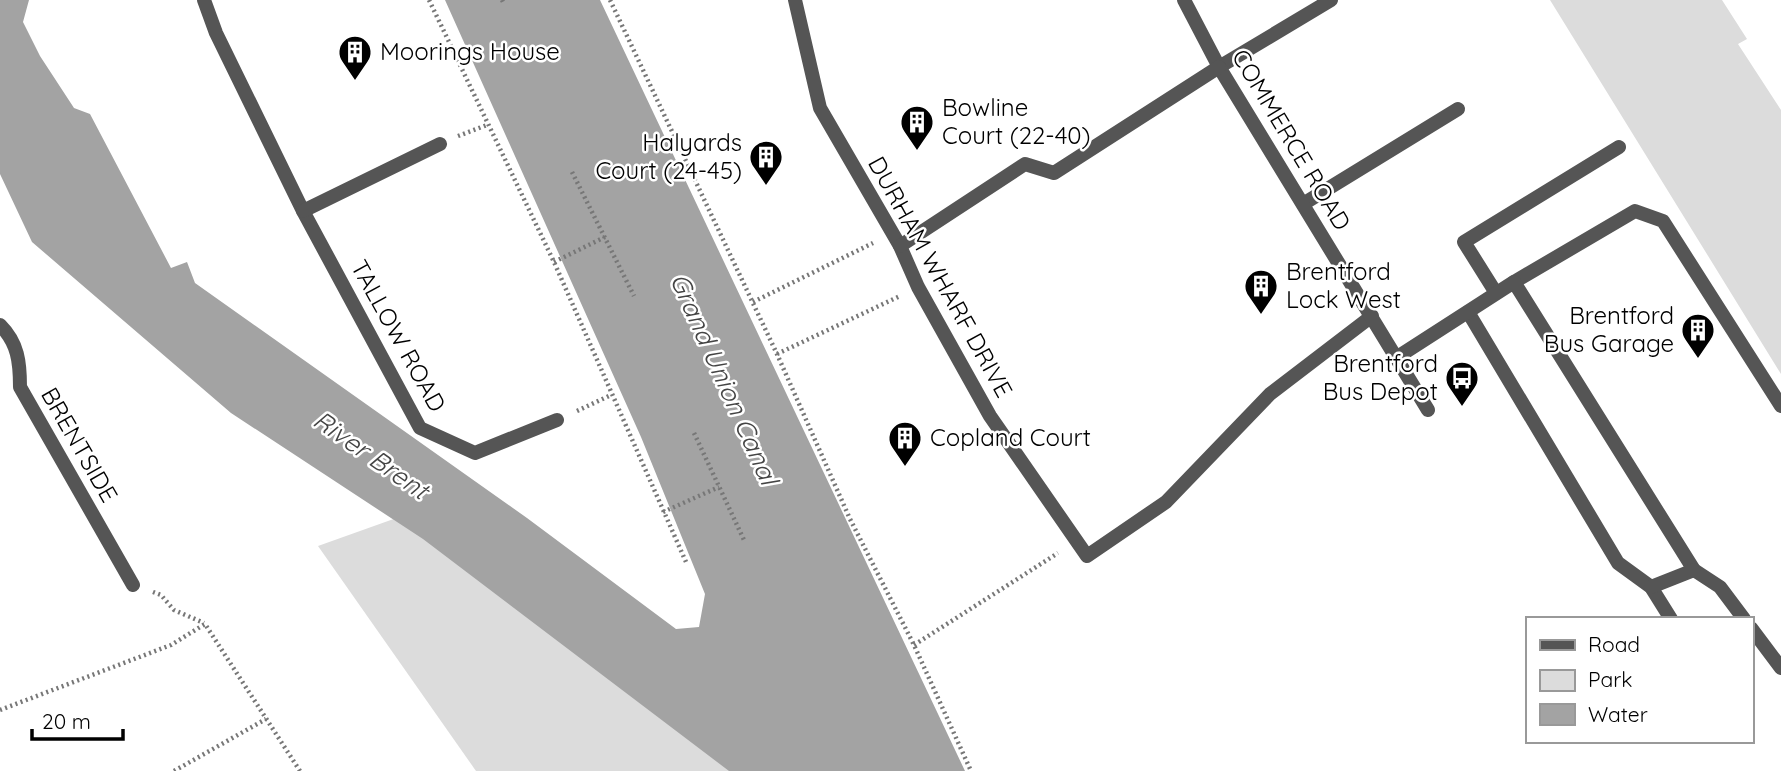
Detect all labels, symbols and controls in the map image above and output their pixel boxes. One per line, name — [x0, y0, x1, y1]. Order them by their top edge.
building icon: Moorings House — [336, 33, 374, 82]
place label: Moorings House — [380, 36, 560, 66]
street label: COMMERCE ROAD — [1226, 43, 1358, 235]
place label: Bowline Court (22-40) — [942, 92, 1091, 150]
building icon: Bowline Court (22-40) — [898, 103, 936, 152]
place label: Halyards Court (24-45) — [595, 127, 742, 185]
building icon: Halyards Court (24-45) — [747, 138, 785, 187]
street label: DURHAM WHARF DRIVE — [862, 151, 1020, 402]
street label: TALLOW ROAD — [345, 254, 453, 417]
place label: Brentford Lock West — [1286, 256, 1401, 314]
building icon: Brentford Lock West — [1242, 267, 1280, 316]
water label: Grand Union Canal — [663, 268, 787, 492]
place label: Brentford Bus Garage — [1544, 300, 1674, 358]
building icon: Brentford Bus Garage — [1679, 311, 1717, 360]
place label: Brentford Bus Depot — [1323, 348, 1438, 406]
bus stop icon: Brentford Bus Depot — [1443, 359, 1481, 408]
street label: BRENTSIDE — [35, 382, 125, 507]
water label: River Brent — [307, 403, 438, 508]
building icon: Copland Court — [886, 419, 924, 468]
place label: Copland Court — [930, 422, 1091, 452]
legend — [1526, 617, 1753, 743]
text: Road — [1588, 631, 1640, 657]
text: Park — [1588, 666, 1632, 692]
scale bar — [32, 698, 122, 742]
text: Water — [1588, 701, 1648, 727]
text: 20 m — [42, 708, 91, 734]

